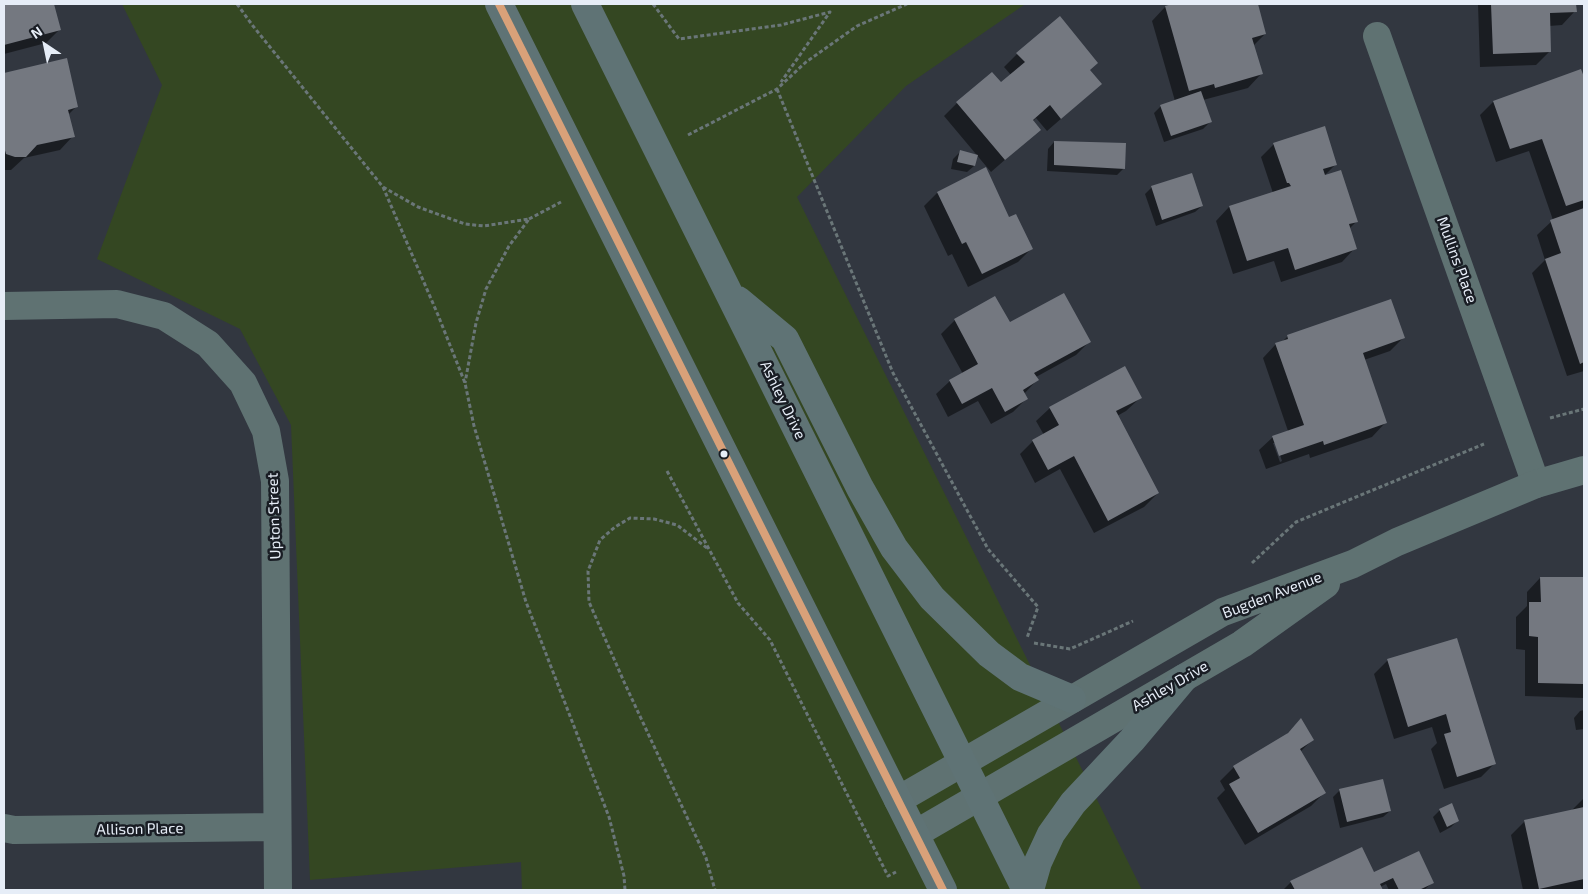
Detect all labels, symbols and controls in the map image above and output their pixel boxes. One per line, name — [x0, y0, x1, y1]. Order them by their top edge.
north arrow — [20, 20, 70, 70]
text: N — [27, 22, 45, 42]
street label: Mullins Place — [1433, 214, 1481, 306]
street label: Ashley Drive — [756, 358, 810, 442]
unlabelled marker — [719, 449, 729, 459]
street label: Upton Street — [263, 472, 285, 560]
street label: Bugden Avenue — [1220, 568, 1324, 622]
street label: Ashley Drive — [1129, 657, 1211, 715]
street label: Allison Place — [96, 819, 184, 839]

